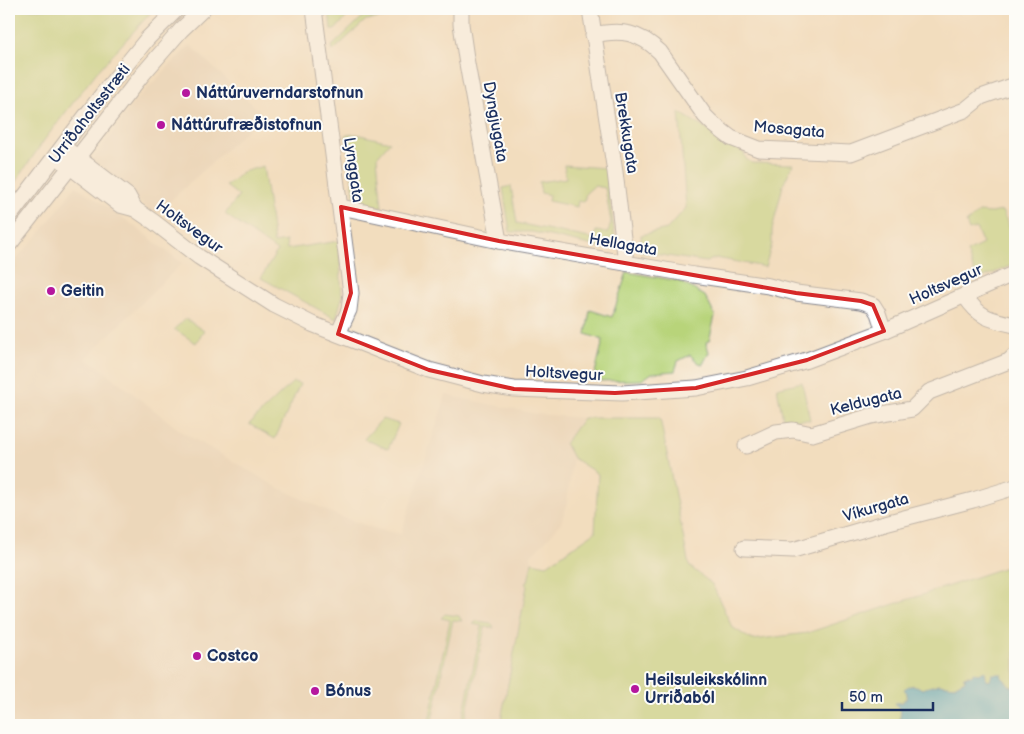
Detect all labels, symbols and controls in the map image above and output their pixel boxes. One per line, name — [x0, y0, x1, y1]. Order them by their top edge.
street label: Urriðaholtsstræti — [45, 61, 135, 167]
street label: Dyngjugata — [479, 80, 511, 164]
place label: Náttúruverndarstofnun — [196, 84, 363, 103]
marker: Náttúruverndarstofnun — [180, 87, 192, 99]
street label: Brekkugata — [610, 91, 642, 175]
place label: Náttúrufræðistofnun — [171, 116, 322, 135]
street label: Mosagata — [752, 117, 826, 143]
marker: Náttúrufræðistofnun — [155, 119, 167, 131]
street label: Lynggata — [339, 136, 367, 204]
street label: Holtsvegur — [152, 196, 226, 258]
street label: Hellagata — [587, 230, 659, 260]
street label: Holtsvegur — [907, 260, 986, 310]
place label: Geitin — [61, 282, 104, 301]
marker: Geitin — [45, 285, 57, 297]
street label: Holtsvegur — [525, 362, 604, 386]
street label: Keldugata — [828, 384, 904, 420]
street label: Víkurgata — [841, 490, 911, 526]
place label: Costco — [207, 647, 258, 666]
marker: Costco — [191, 650, 203, 662]
place label: Heilsuleikskólinn Urriðaból — [645, 671, 767, 708]
scale bar — [842, 679, 933, 711]
place label: Bónus — [325, 682, 371, 701]
marker: Heilsuleikskólinn Urriðaból — [629, 683, 641, 695]
marker: Bónus — [309, 685, 321, 697]
text: 50 m — [849, 688, 883, 707]

